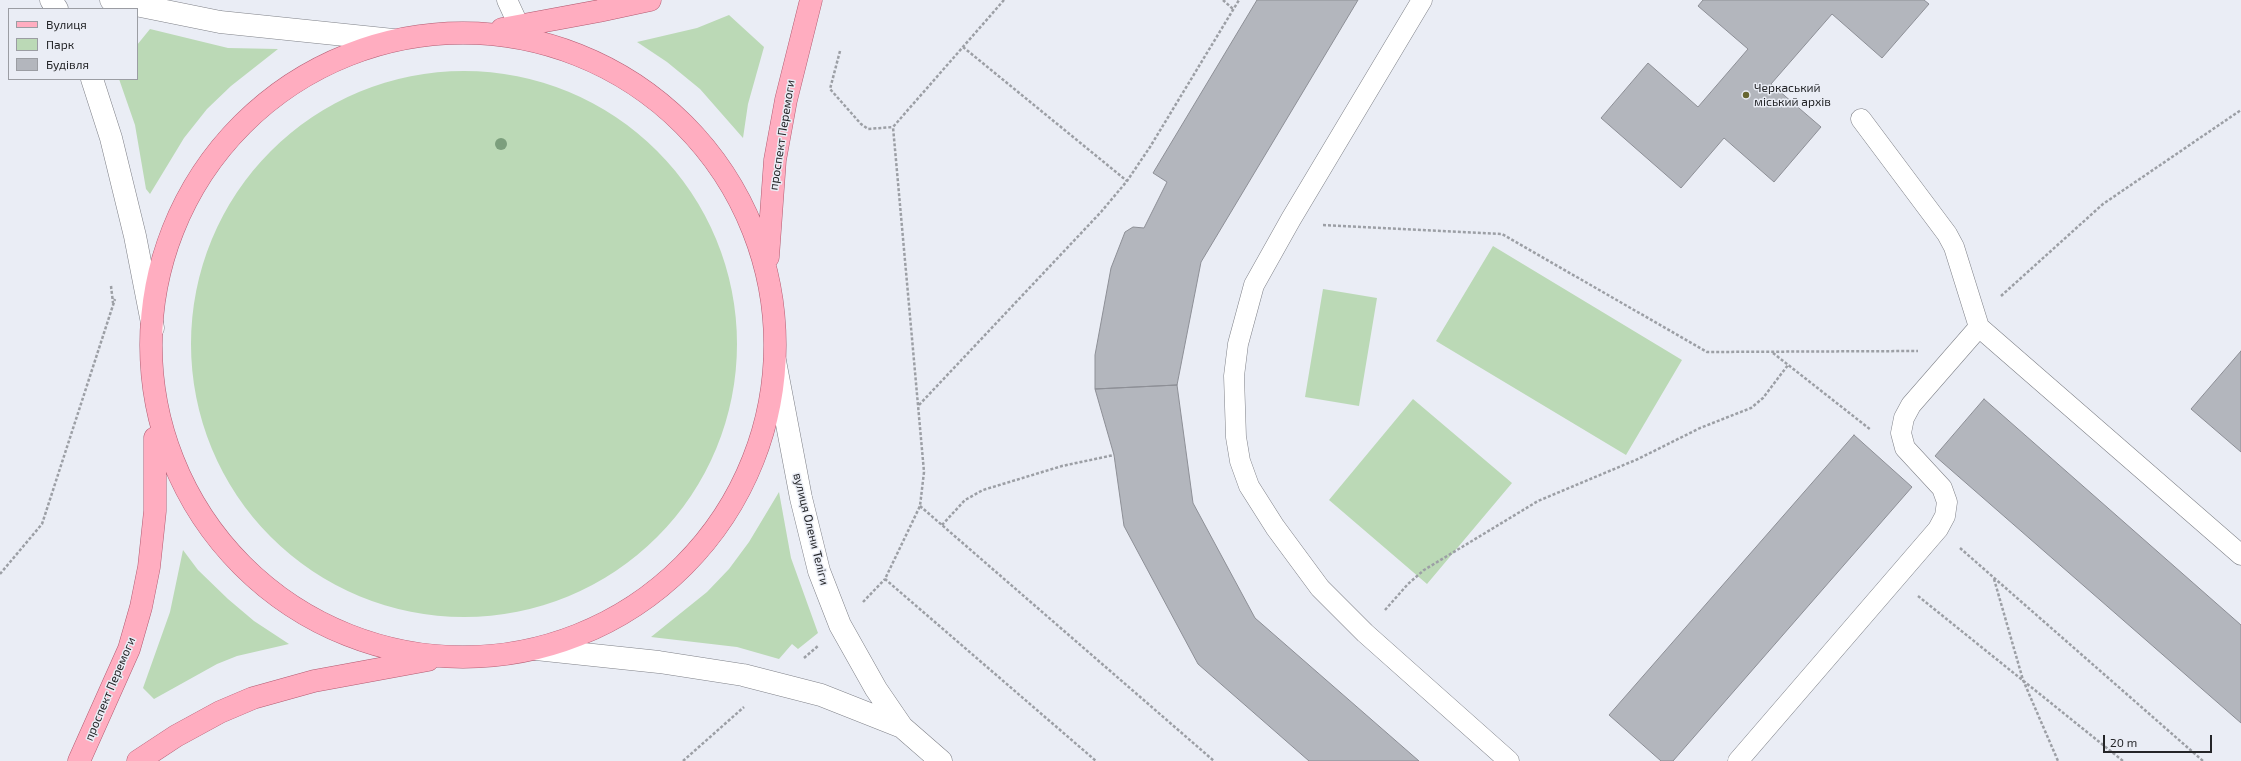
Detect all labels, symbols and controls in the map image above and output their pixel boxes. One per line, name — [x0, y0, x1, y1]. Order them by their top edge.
legend — [8, 8, 138, 80]
text: Вулиця — [46, 17, 87, 31]
text: Парк — [46, 37, 74, 51]
text: Будівля — [46, 57, 89, 71]
street label: проспект Перемоги — [766, 79, 798, 191]
place label: Черкаський міський архів — [1754, 81, 1831, 109]
marker: Черкаський міський архів — [1741, 90, 1751, 100]
street label: вулиця Олени Теліги — [790, 471, 832, 587]
street label: проспект Перемоги — [82, 635, 138, 743]
scale bar — [2105, 727, 2214, 753]
text: 20 m — [2110, 735, 2137, 749]

